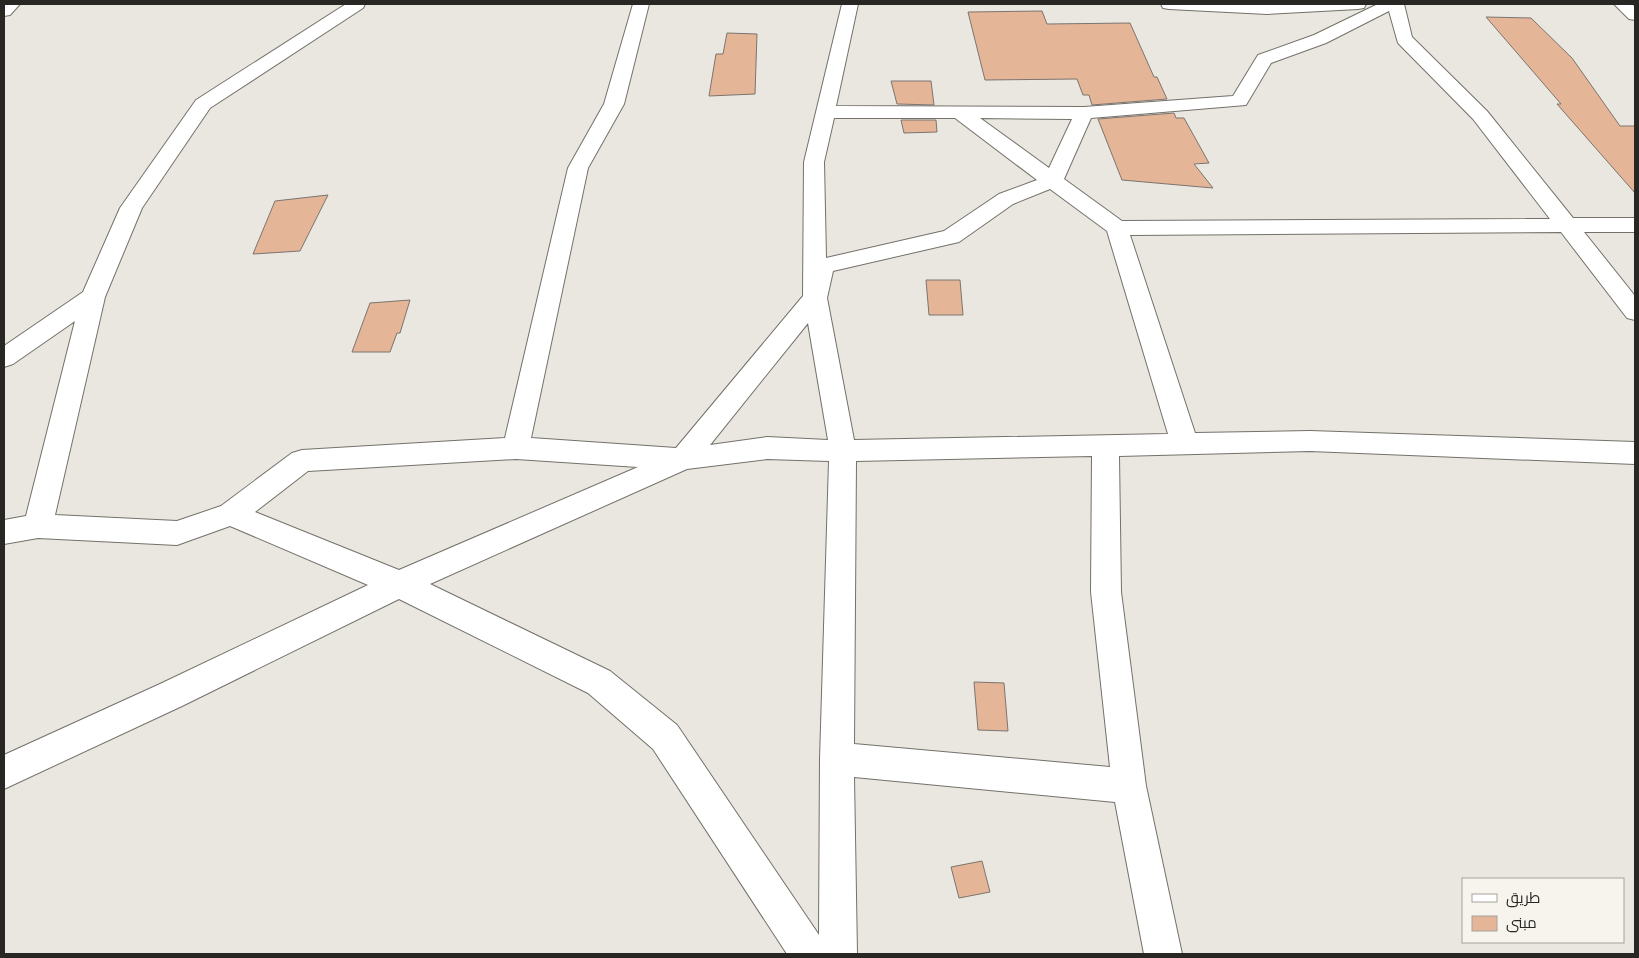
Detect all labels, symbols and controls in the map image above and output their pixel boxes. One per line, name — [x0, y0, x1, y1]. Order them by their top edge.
legend — [1462, 878, 1624, 943]
text: طريق — [1506, 888, 1540, 908]
text: مبنى — [1506, 913, 1537, 933]

